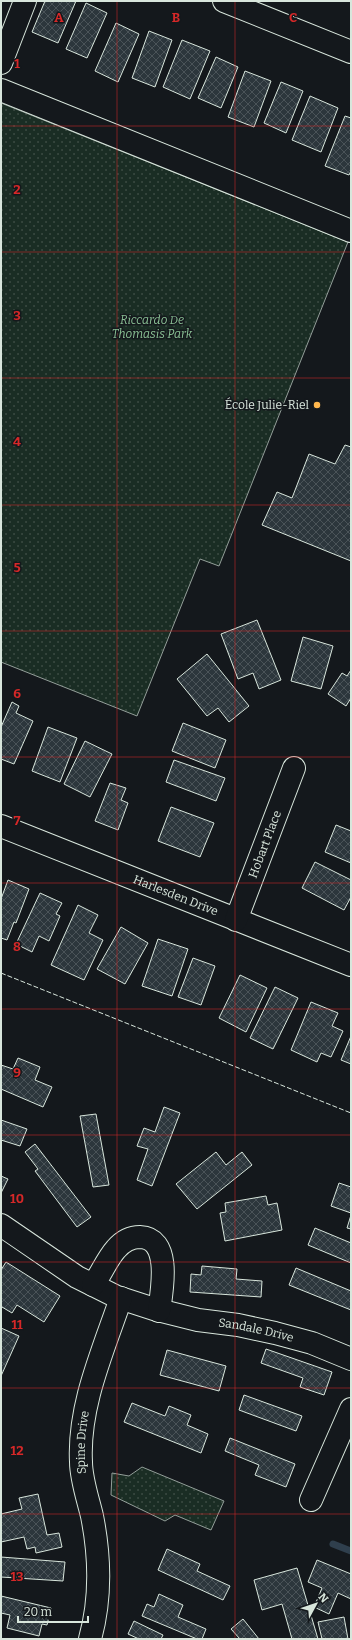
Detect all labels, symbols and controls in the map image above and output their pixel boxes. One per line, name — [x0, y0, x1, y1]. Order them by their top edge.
text: A — [54, 10, 64, 25]
text: B — [172, 10, 180, 25]
text: C — [289, 10, 297, 25]
text: 1 — [14, 56, 20, 71]
text: 2 — [13, 182, 21, 197]
text: 3 — [13, 308, 21, 323]
park label: Riccardo De Thomasis Park — [112, 313, 193, 341]
place label: École Julie-Riel — [225, 397, 310, 412]
marker: École Julie-Riel — [312, 400, 322, 410]
text: 4 — [13, 434, 21, 449]
text: 5 — [13, 560, 21, 575]
text: 6 — [13, 686, 21, 701]
street label: Hobart Place — [246, 809, 284, 880]
text: 7 — [14, 813, 21, 828]
street label: Harlesden Drive — [131, 872, 220, 919]
text: 8 — [13, 939, 21, 954]
text: 9 — [13, 1065, 21, 1080]
text: 10 — [10, 1191, 24, 1206]
street label: Sandale Drive — [218, 1316, 295, 1345]
text: 11 — [11, 1317, 23, 1332]
street label: Spine Drive — [74, 1409, 92, 1475]
text: 12 — [11, 1443, 23, 1458]
text: 13 — [10, 1569, 24, 1584]
north arrow — [296, 1584, 336, 1624]
text: N — [316, 1590, 331, 1606]
scale bar — [18, 1598, 88, 1624]
text: 20 m — [24, 1605, 53, 1619]

